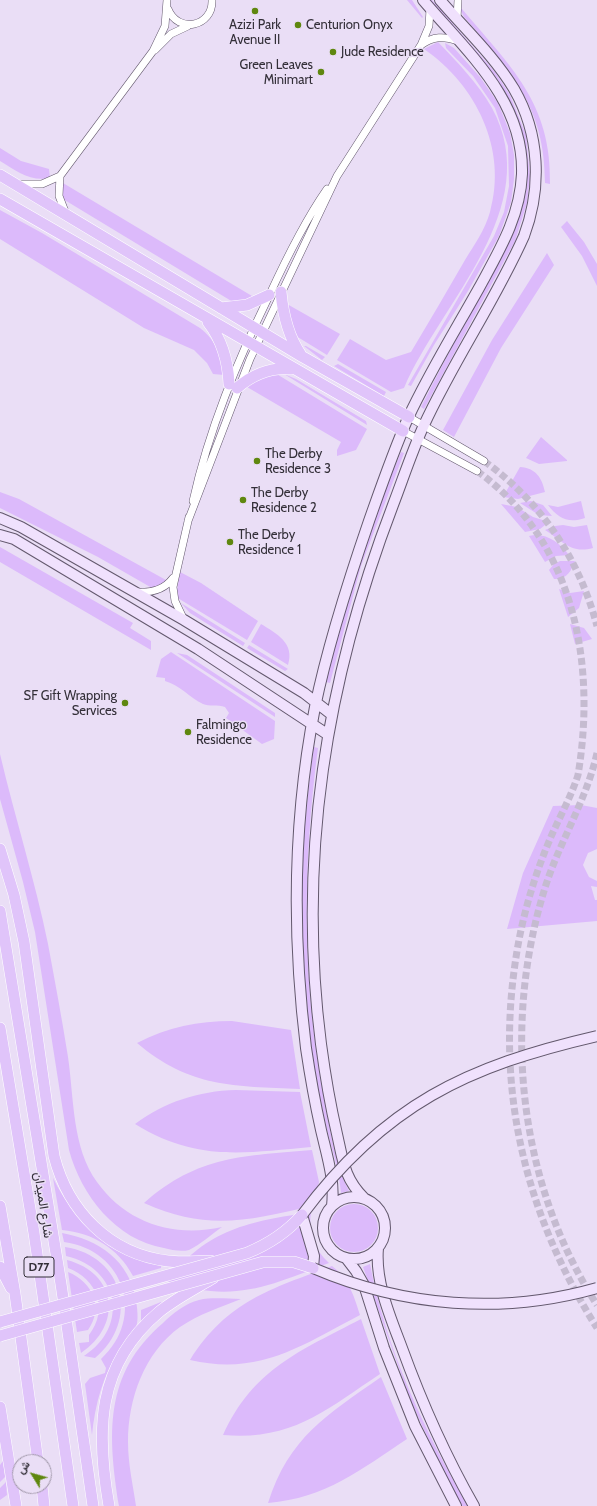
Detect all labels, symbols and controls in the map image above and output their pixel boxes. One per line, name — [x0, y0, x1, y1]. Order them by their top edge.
marker: Azizi Park Avenue II — [250, 6, 260, 16]
place label: Azizi Park Avenue II — [229, 17, 281, 48]
place label: Centurion Onyx — [306, 17, 393, 33]
marker: Centurion Onyx — [293, 20, 303, 30]
place label: Jude Residence — [341, 44, 424, 60]
marker: Jude Residence — [328, 47, 338, 57]
place label: Green Leaves Minimart — [240, 57, 313, 88]
marker: Green Leaves Minimart — [316, 67, 326, 77]
place label: The Derby Residence 3 — [265, 446, 331, 477]
marker: The Derby Residence 3 — [252, 456, 262, 466]
place label: The Derby Residence 2 — [251, 485, 317, 516]
marker: The Derby Residence 2 — [238, 495, 248, 505]
place label: The Derby Residence 1 — [238, 527, 301, 558]
marker: The Derby Residence 1 — [225, 537, 235, 547]
place label: SF Gift Wrapping Services — [24, 688, 117, 719]
marker: SF Gift Wrapping Services — [120, 698, 130, 708]
place label: Falmingo Residence — [196, 717, 252, 748]
marker: Falmingo Residence — [183, 727, 193, 737]
street label: شارع الميدان — [30, 1171, 56, 1239]
road number: D77 — [24, 1257, 54, 1277]
north arrow — [12, 1454, 52, 1494]
text: ش — [14, 1458, 33, 1477]

